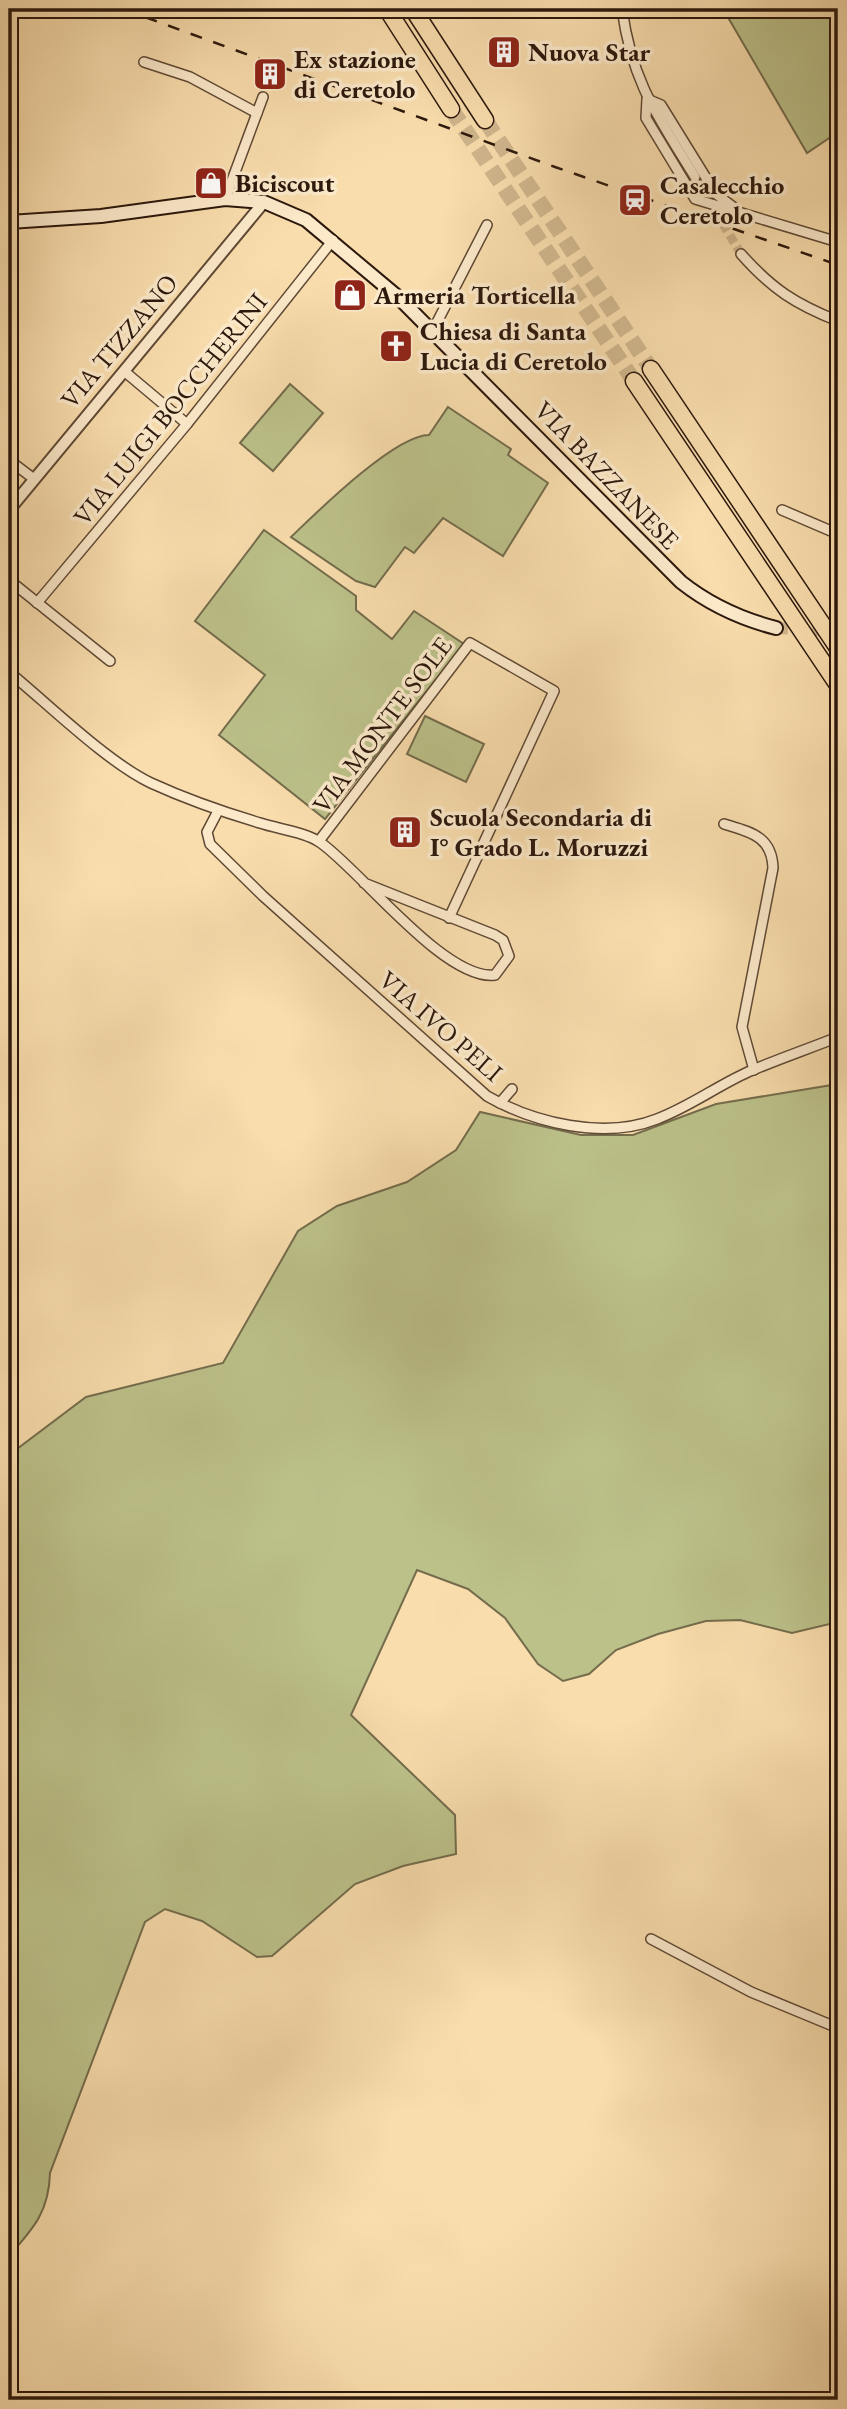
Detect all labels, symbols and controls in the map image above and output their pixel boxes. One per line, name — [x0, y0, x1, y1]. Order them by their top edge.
building icon: Nuova Star — [485, 33, 523, 71]
place label: Nuova Star — [528, 35, 651, 69]
place label: Ex stazione di Ceretolo — [294, 42, 416, 106]
building icon: Ex stazione di Ceretolo — [251, 55, 289, 93]
shop icon: Biciscout — [192, 164, 230, 202]
place label: Biciscout — [235, 166, 335, 200]
place label: Casalecchio Ceretolo — [660, 168, 784, 232]
station icon: Casalecchio Ceretolo — [616, 181, 654, 219]
street label: VIA TIZZANO — [53, 267, 185, 415]
shop icon: Armeria Torticella — [331, 276, 369, 314]
place label: Armeria Torticella — [373, 278, 576, 312]
street label: VIA LUIGI BOCCHERINI — [65, 285, 275, 532]
place label: Chiesa di Santa Lucia di Ceretolo — [420, 314, 607, 378]
church icon: Chiesa di Santa Lucia di Ceretolo — [377, 327, 415, 365]
street label: VIA BAZZANESE — [527, 393, 687, 557]
street label: VIA MONTE SOLE — [305, 630, 460, 820]
place label: Scuola Secondaria di I° Grado L. Moruzzi — [430, 800, 652, 864]
building icon: Scuola Secondaria di I° Grado L. Moruzzi — [386, 813, 424, 851]
street label: VIA IVO PELI — [372, 963, 510, 1089]

